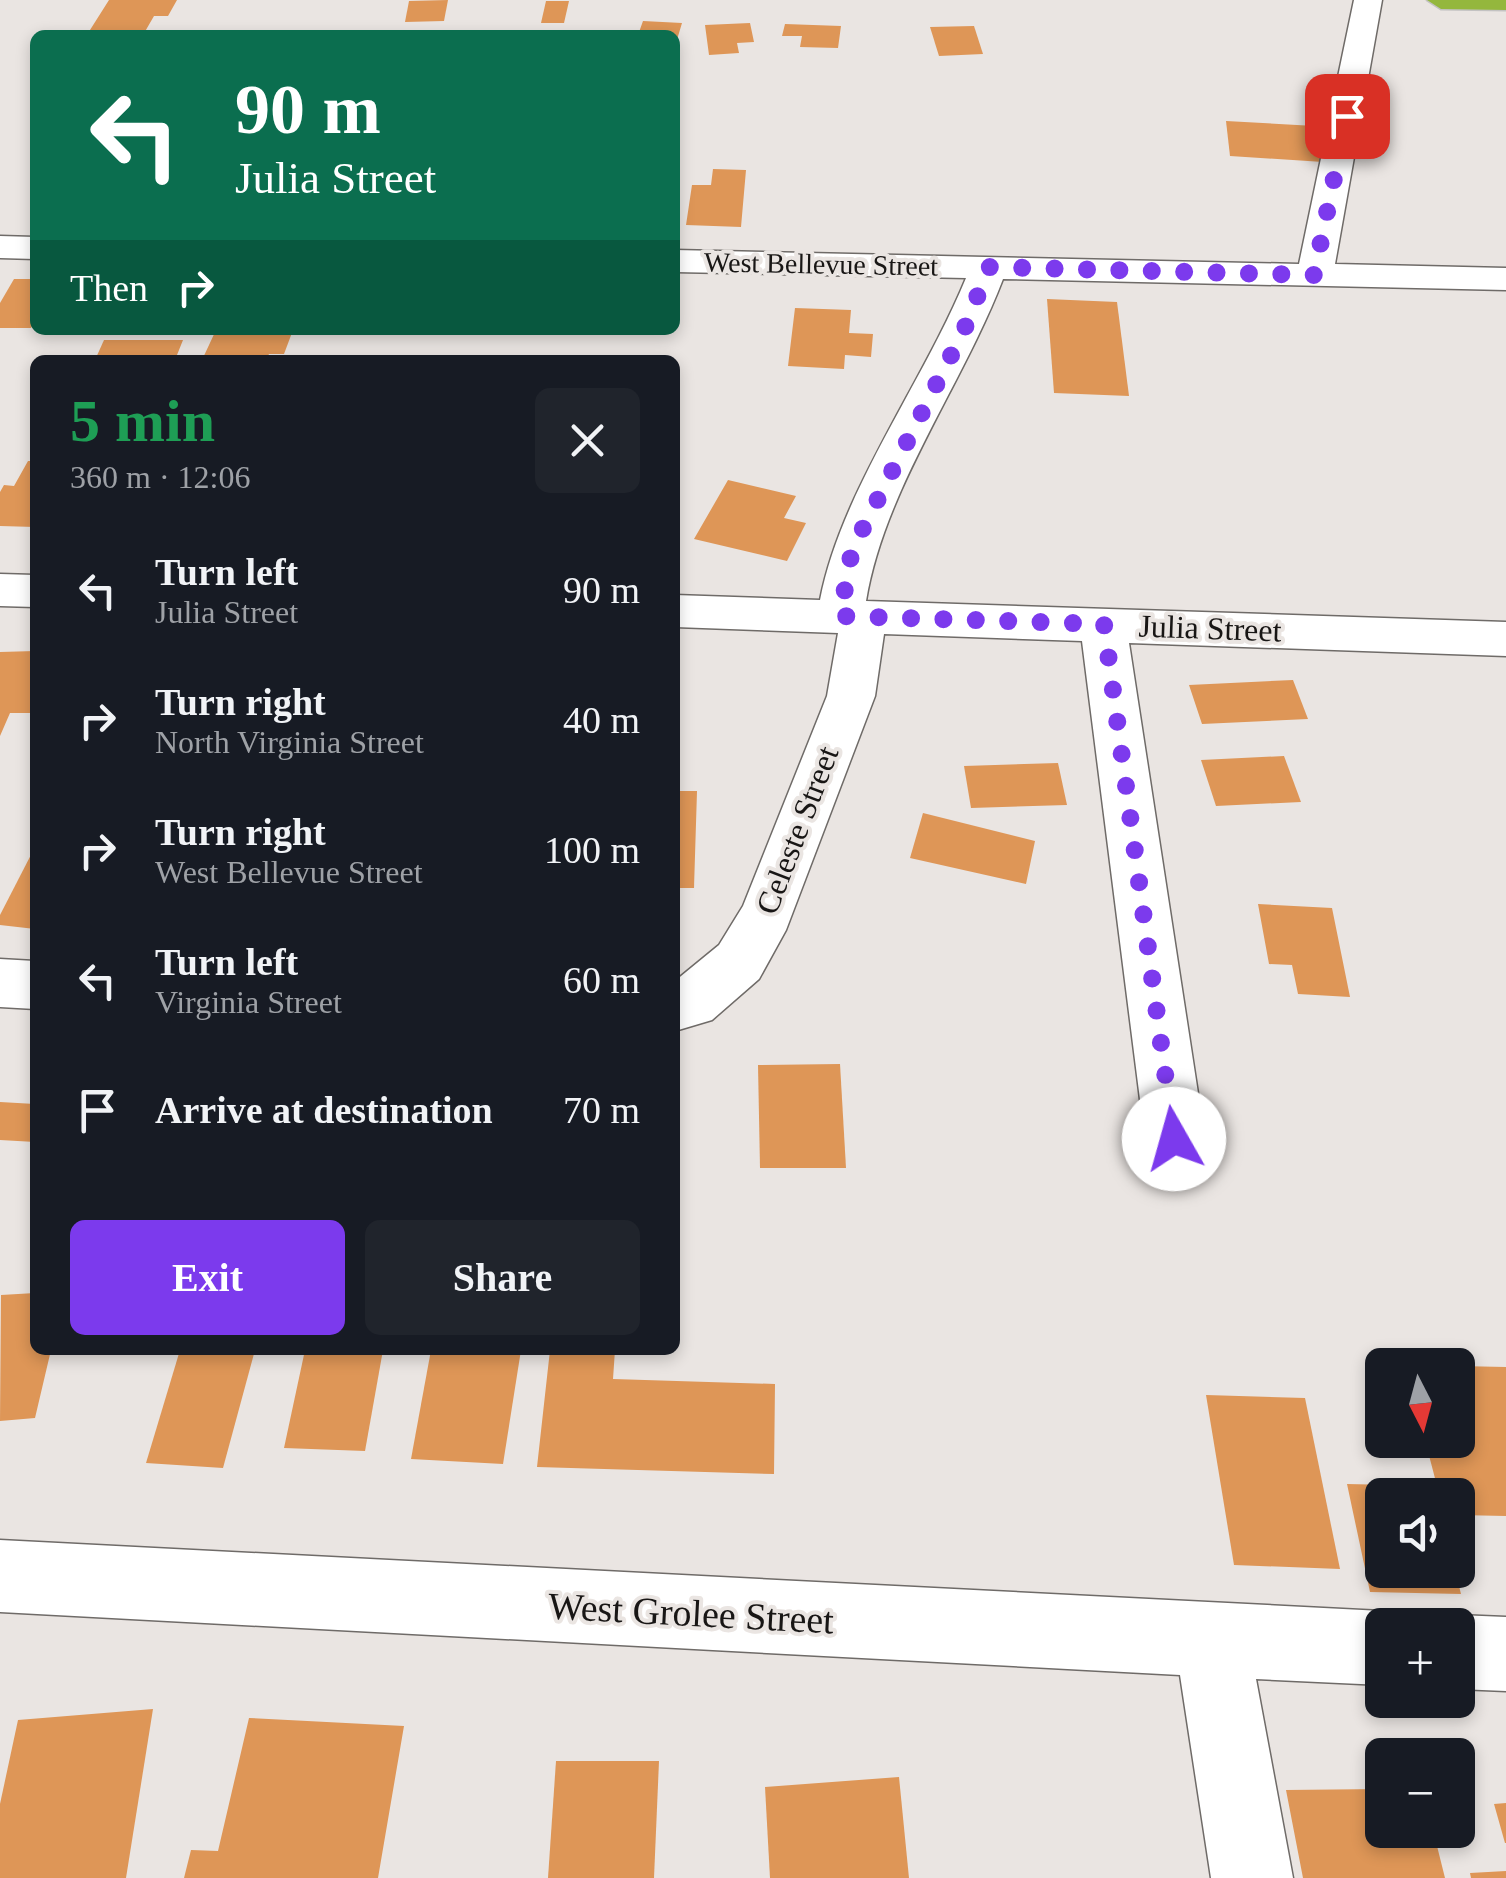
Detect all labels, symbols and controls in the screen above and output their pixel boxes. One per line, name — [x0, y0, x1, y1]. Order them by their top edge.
icon: left — [70, 70, 200, 200]
text: 90 m — [235, 71, 381, 148]
pin — [1305, 74, 1390, 159]
icon: arrive — [1320, 89, 1375, 144]
text: Julia Street — [235, 153, 436, 203]
street label: West Bellevue Street — [704, 246, 939, 282]
icon: right — [168, 260, 223, 315]
text: Then — [70, 267, 148, 309]
text: 5 min — [70, 388, 215, 454]
button: close — [535, 388, 640, 493]
text: 360 m · 12:06 — [70, 459, 250, 495]
text: Turn left — [155, 551, 298, 593]
icon: left — [70, 563, 125, 618]
text: 90 m — [563, 569, 640, 611]
text: Julia Street — [155, 594, 298, 630]
street label: Julia Street — [1138, 608, 1282, 648]
text: Turn right — [155, 681, 326, 723]
icon: right — [70, 693, 125, 748]
text: 40 m — [563, 699, 640, 741]
text: North Virginia Street — [155, 724, 424, 760]
street label: Celeste Street — [749, 741, 846, 919]
text: Turn right — [155, 811, 326, 853]
icon: right — [70, 823, 125, 878]
text: 100 m — [544, 829, 640, 871]
text: West Bellevue Street — [155, 854, 423, 890]
text: Turn left — [155, 941, 298, 983]
icon: left — [70, 953, 125, 1008]
text: 60 m — [563, 959, 640, 1001]
text: Virginia Street — [155, 984, 342, 1020]
icon: arrive — [70, 1083, 125, 1138]
position arrow — [1122, 1087, 1226, 1191]
text: Arrive at destination — [155, 1089, 493, 1131]
text: 70 m — [563, 1089, 640, 1131]
button: Exit — [70, 1220, 345, 1335]
button: Share — [365, 1220, 640, 1335]
north arrow — [1365, 1348, 1475, 1458]
map controls — [1365, 1348, 1475, 1848]
button: sound — [1365, 1478, 1475, 1588]
street label: West Grolee Street — [547, 1585, 835, 1641]
button: + — [1365, 1608, 1475, 1718]
button: − — [1365, 1738, 1475, 1848]

